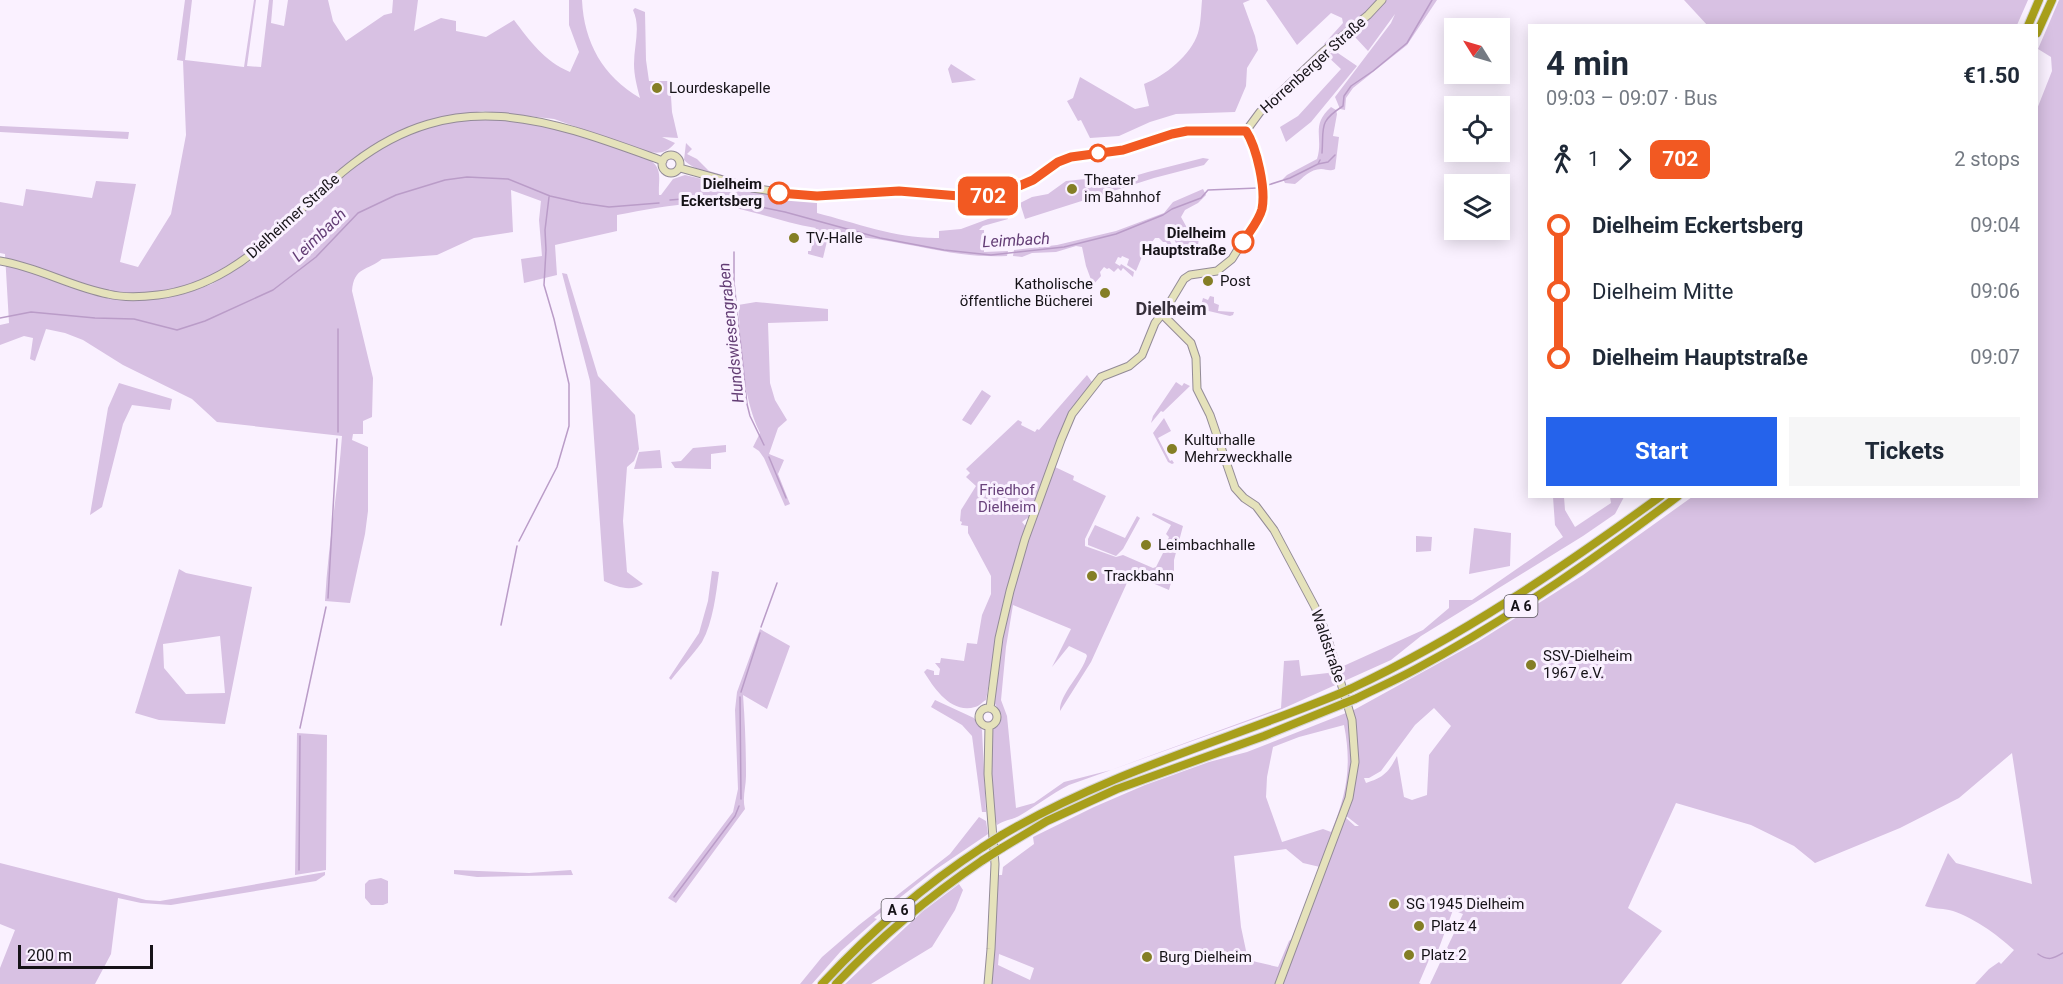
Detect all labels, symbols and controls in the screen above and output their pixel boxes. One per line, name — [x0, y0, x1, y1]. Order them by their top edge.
street label: Horrenberger Straße — [1257, 13, 1369, 117]
north arrow — [1444, 18, 1510, 84]
map controls — [1444, 18, 1510, 240]
text: 4 min — [1546, 44, 1629, 83]
text: €1.50 — [1963, 63, 2020, 88]
place label: Lourdeskapelle — [669, 79, 770, 97]
marker: Lourdeskapelle — [650, 81, 664, 95]
text: 09:03 – 09:07 · Bus — [1546, 86, 1718, 110]
button: locate — [1444, 96, 1510, 162]
icon: walk — [1546, 143, 1579, 176]
icon: forward — [1608, 143, 1641, 176]
unlabelled marker — [1089, 144, 1107, 162]
text: 1 — [1588, 147, 1599, 171]
text: 702 — [1662, 147, 1698, 171]
text: 2 stops — [1954, 147, 2020, 171]
street label: Dielheimer Straße — [243, 170, 343, 262]
place label: Theater im Bahnhof — [1084, 171, 1161, 206]
button: layers — [1444, 174, 1510, 240]
place label: Dielheim Eckertsberg — [681, 175, 762, 210]
line badge: 702 — [954, 176, 1022, 216]
marker: Dielheim Eckertsberg — [768, 182, 790, 204]
marker: Theater im Bahnhof — [1065, 182, 1079, 196]
text: 702 — [970, 184, 1006, 208]
water label: Leimbach — [288, 205, 350, 265]
text: Dielheim Eckertsberg — [1592, 213, 1803, 238]
text: 09:04 — [1970, 213, 2020, 237]
place label: Dielheim Hauptstraße — [1142, 224, 1226, 259]
place label: TV-Halle — [806, 229, 863, 247]
water label: Leimbach — [982, 229, 1050, 251]
marker: TV-Halle — [787, 231, 801, 245]
marker: Dielheim Hauptstraße — [1232, 231, 1254, 253]
water label: Hundswiesengraben — [714, 262, 748, 404]
place label: Post — [1220, 272, 1251, 290]
marker: Post — [1201, 274, 1215, 288]
place label: Katholische öffentliche Bücherei — [960, 275, 1093, 310]
text: Dielheim Mitte — [1592, 279, 1733, 304]
text: 09:06 — [1970, 279, 2020, 303]
marker: Katholische öffentliche Bücherei — [1098, 286, 1112, 300]
district label: Dielheim — [1135, 298, 1207, 319]
text: Dielheim Hauptstraße — [1592, 345, 1808, 370]
text: 09:07 — [1970, 345, 2020, 369]
button: Start — [1546, 417, 1777, 486]
button: Tickets — [1789, 417, 2020, 486]
place label: Kulturhalle Mehrzweckhalle — [1184, 431, 1292, 466]
marker: Kulturhalle Mehrzweckhalle — [1165, 442, 1179, 456]
park label: Friedhof Dielheim — [978, 481, 1036, 516]
place label: Leimbachhalle — [1158, 536, 1255, 554]
marker: Leimbachhalle — [1139, 538, 1153, 552]
place label: Trackbahn — [1104, 567, 1174, 585]
marker: Trackbahn — [1085, 569, 1099, 583]
road number: A 6 — [1504, 595, 1538, 617]
street label: Waldstraße — [1307, 607, 1349, 685]
place label: SSV-Dielheim 1967 e.V. — [1543, 647, 1632, 682]
marker: SSV-Dielheim 1967 e.V. — [1524, 658, 1538, 672]
place label: SG 1945 Dielheim — [1406, 895, 1524, 913]
marker: SG 1945 Dielheim — [1387, 897, 1401, 911]
road number: A 6 — [882, 899, 914, 921]
place label: Platz 4 — [1431, 917, 1477, 935]
marker: Platz 4 — [1412, 919, 1426, 933]
scale bar — [18, 942, 153, 970]
text: 200 m — [27, 946, 72, 965]
place label: Platz 2 — [1421, 946, 1467, 964]
place label: Burg Dielheim — [1159, 948, 1252, 966]
marker: Platz 2 — [1402, 948, 1416, 962]
marker: Burg Dielheim — [1140, 950, 1154, 964]

